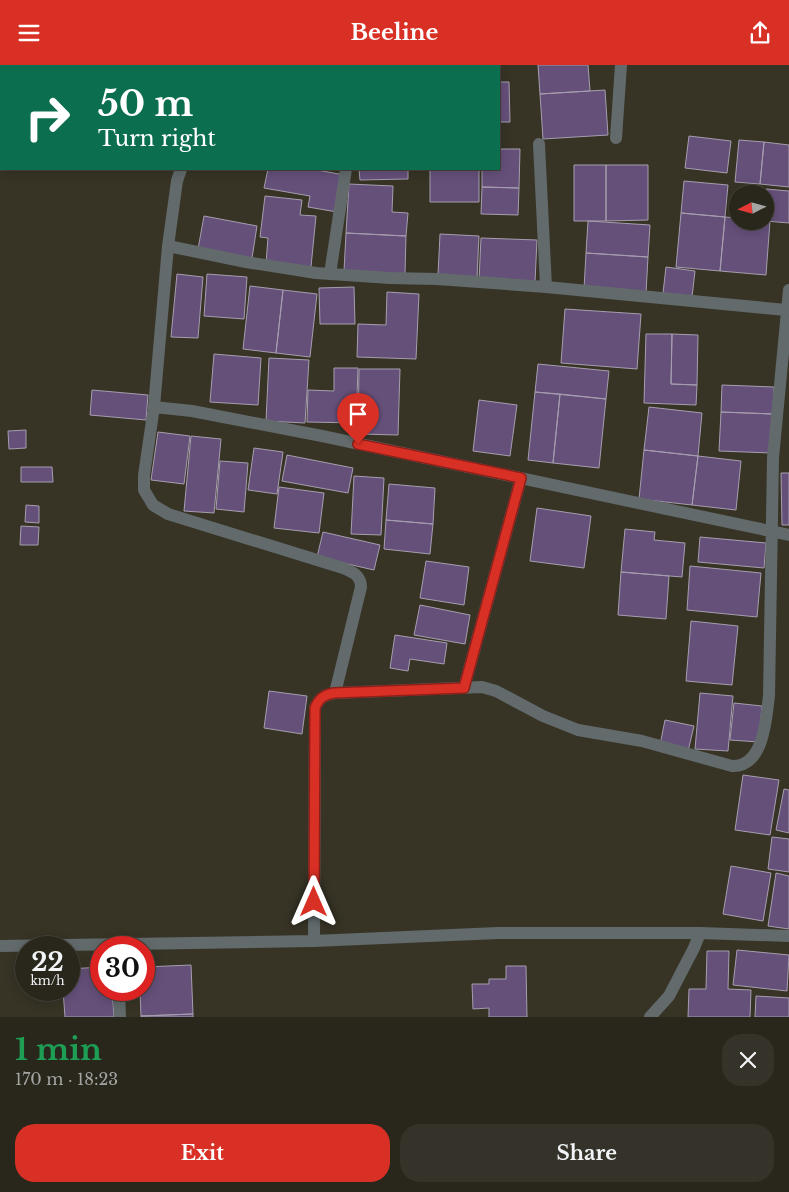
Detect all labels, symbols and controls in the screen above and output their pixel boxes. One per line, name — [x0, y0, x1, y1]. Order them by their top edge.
icon: menu — [15, 19, 43, 47]
text: Beeline — [351, 19, 438, 46]
icon: share — [746, 19, 774, 47]
text: 50 m — [98, 82, 193, 125]
icon: right — [15, 85, 80, 150]
text: Turn right — [98, 125, 216, 152]
north arrow — [729, 185, 774, 230]
map controls — [729, 185, 774, 230]
pin — [337, 393, 379, 444]
icon: arrive — [344, 400, 372, 428]
position arrow — [287, 875, 339, 927]
speed limit sign: 30 — [90, 936, 155, 1001]
text: 22 — [31, 947, 64, 978]
text: km/h — [30, 973, 65, 988]
text: 1 min — [15, 1031, 102, 1068]
button: close — [722, 1034, 774, 1086]
text: 170 m · 18:23 — [15, 1069, 118, 1089]
button: Exit — [15, 1124, 390, 1182]
button: Share — [400, 1124, 774, 1182]

